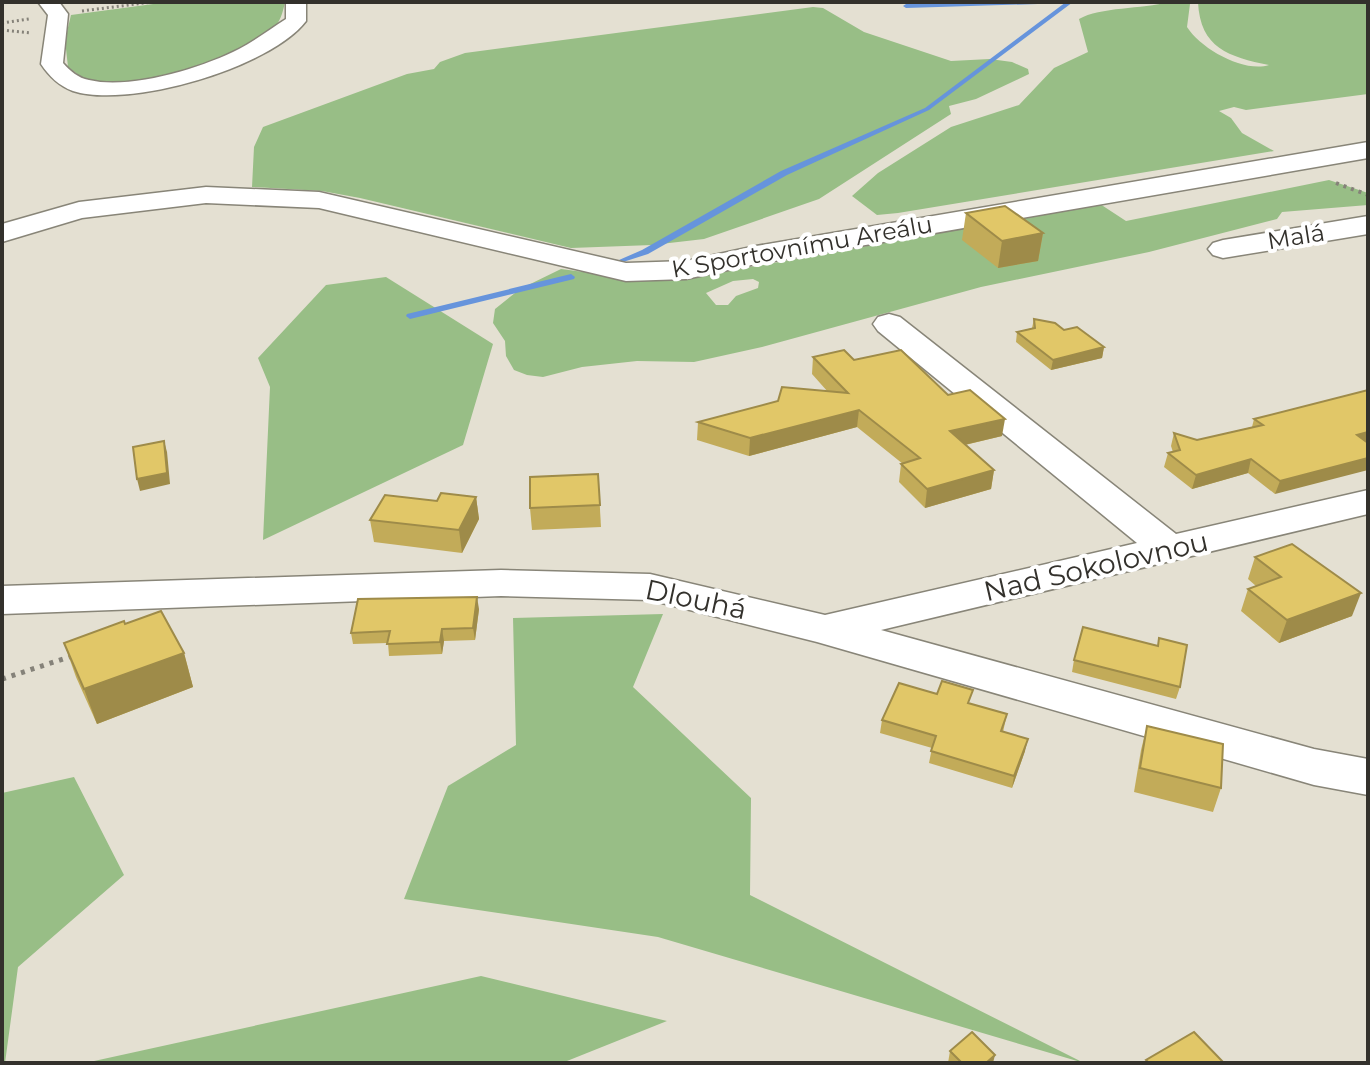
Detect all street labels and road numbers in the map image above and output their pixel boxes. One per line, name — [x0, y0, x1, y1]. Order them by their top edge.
street label: K Sportovnímu Areálu — [669, 209, 935, 284]
street label: Malá — [1265, 218, 1327, 255]
street label: Nad Sokolovnou — [980, 524, 1212, 608]
street label: Dlouhá — [642, 572, 750, 626]

